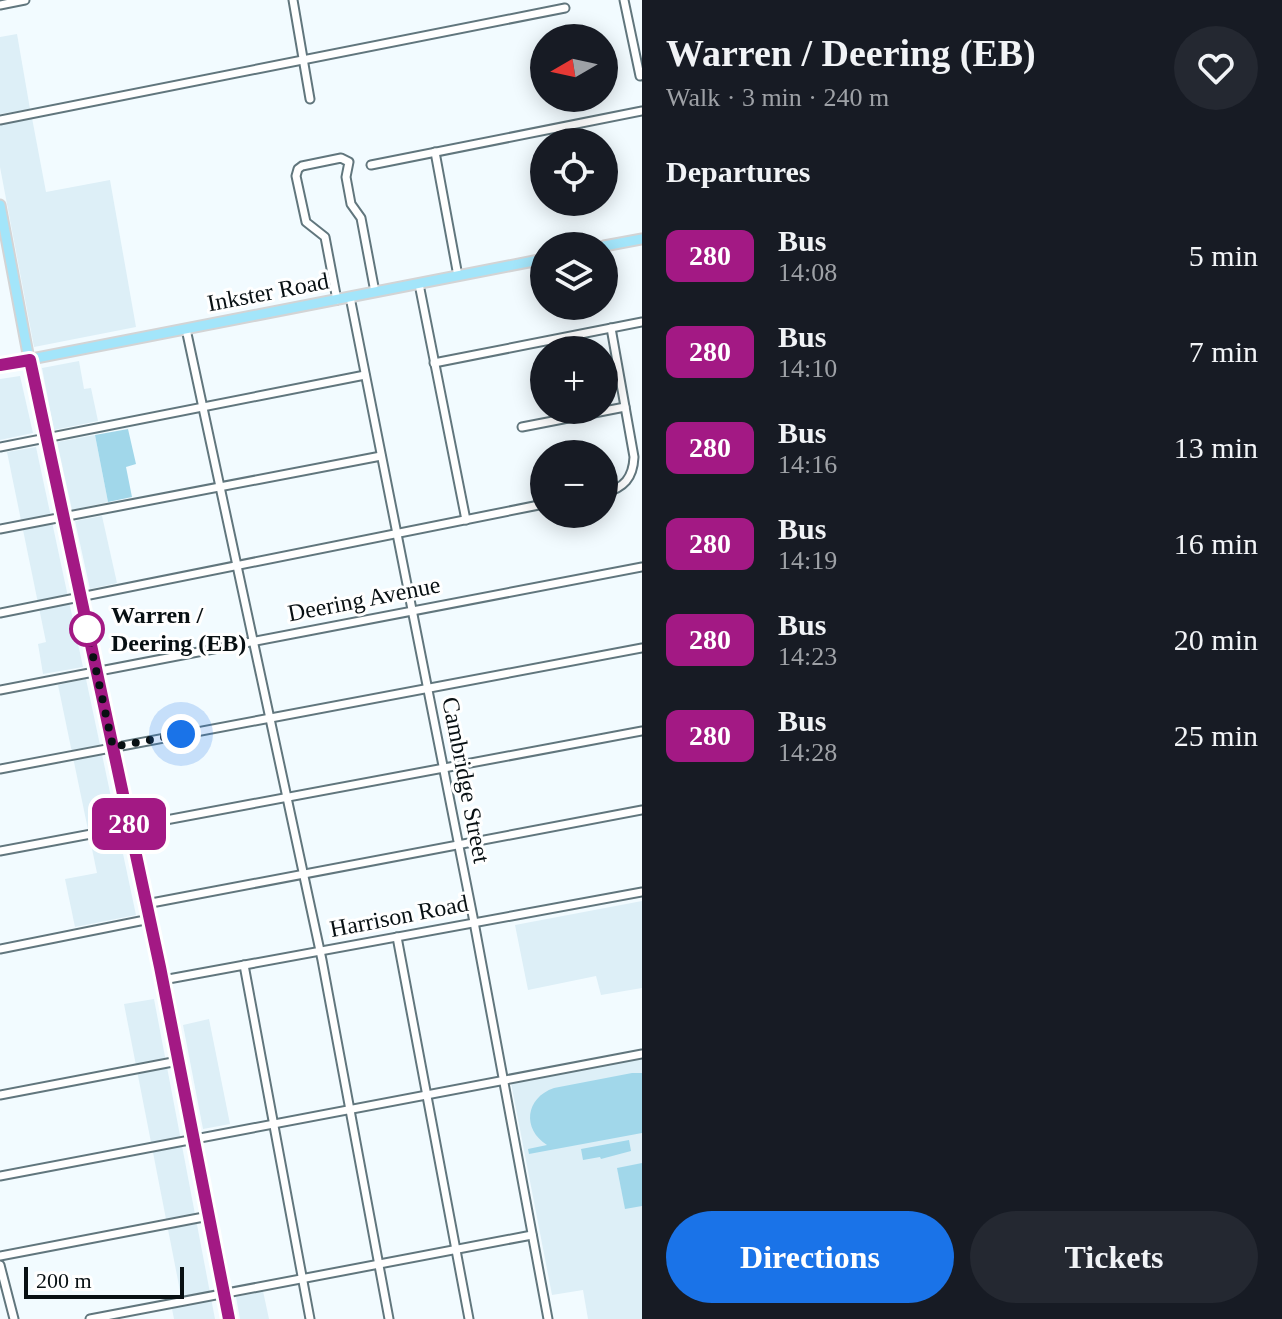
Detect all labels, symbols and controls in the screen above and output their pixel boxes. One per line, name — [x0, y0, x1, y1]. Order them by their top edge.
north arrow — [530, 24, 618, 112]
map controls — [530, 24, 618, 528]
button: heart — [1174, 26, 1258, 110]
text: Warren / Deering (EB) — [666, 32, 1036, 74]
text: Walk · 3 min · 240 m — [666, 83, 889, 112]
button: locate — [530, 128, 618, 216]
text: Departures — [666, 155, 810, 188]
text: Bus — [778, 224, 826, 257]
button: layers — [530, 232, 618, 320]
text: 5 min — [1189, 239, 1258, 272]
text: 280 — [689, 240, 731, 271]
text: 14:08 — [778, 258, 837, 287]
street label: Inkster Road — [205, 267, 331, 317]
text: Bus — [778, 320, 826, 353]
text: 7 min — [1189, 335, 1258, 368]
button: + — [530, 336, 618, 424]
text: 280 — [689, 336, 731, 367]
text: 14:10 — [778, 354, 837, 383]
text: Bus — [778, 416, 826, 449]
text: 13 min — [1174, 431, 1258, 464]
text: 280 — [689, 432, 731, 463]
button: − — [530, 440, 618, 528]
text: 14:16 — [778, 450, 837, 479]
text: Bus — [778, 512, 826, 545]
text: 16 min — [1174, 527, 1258, 560]
text: 280 — [689, 528, 731, 559]
text: 14:19 — [778, 546, 837, 575]
street label: Deering Avenue — [286, 571, 442, 627]
place label: Warren / Deering (EB) — [111, 602, 246, 656]
text: Bus — [778, 608, 826, 641]
marker: Warren / Deering (EB) — [70, 612, 104, 646]
text: 20 min — [1174, 623, 1258, 656]
text: 280 — [689, 624, 731, 655]
text: 14:23 — [778, 642, 837, 671]
street label: Cambridge Street — [437, 695, 495, 866]
text: Bus — [778, 704, 826, 737]
your location — [161, 714, 201, 754]
text: 25 min — [1174, 719, 1258, 752]
text: 280 — [689, 720, 731, 751]
text: 14:28 — [778, 738, 837, 767]
line badge: 280 — [83, 798, 175, 850]
text: 280 — [108, 808, 150, 839]
street label: Harrison Road — [327, 890, 471, 942]
button: Directions — [666, 1211, 954, 1303]
button: Tickets — [970, 1211, 1258, 1303]
scale bar — [24, 1263, 184, 1299]
text: 200 m — [36, 1268, 92, 1293]

